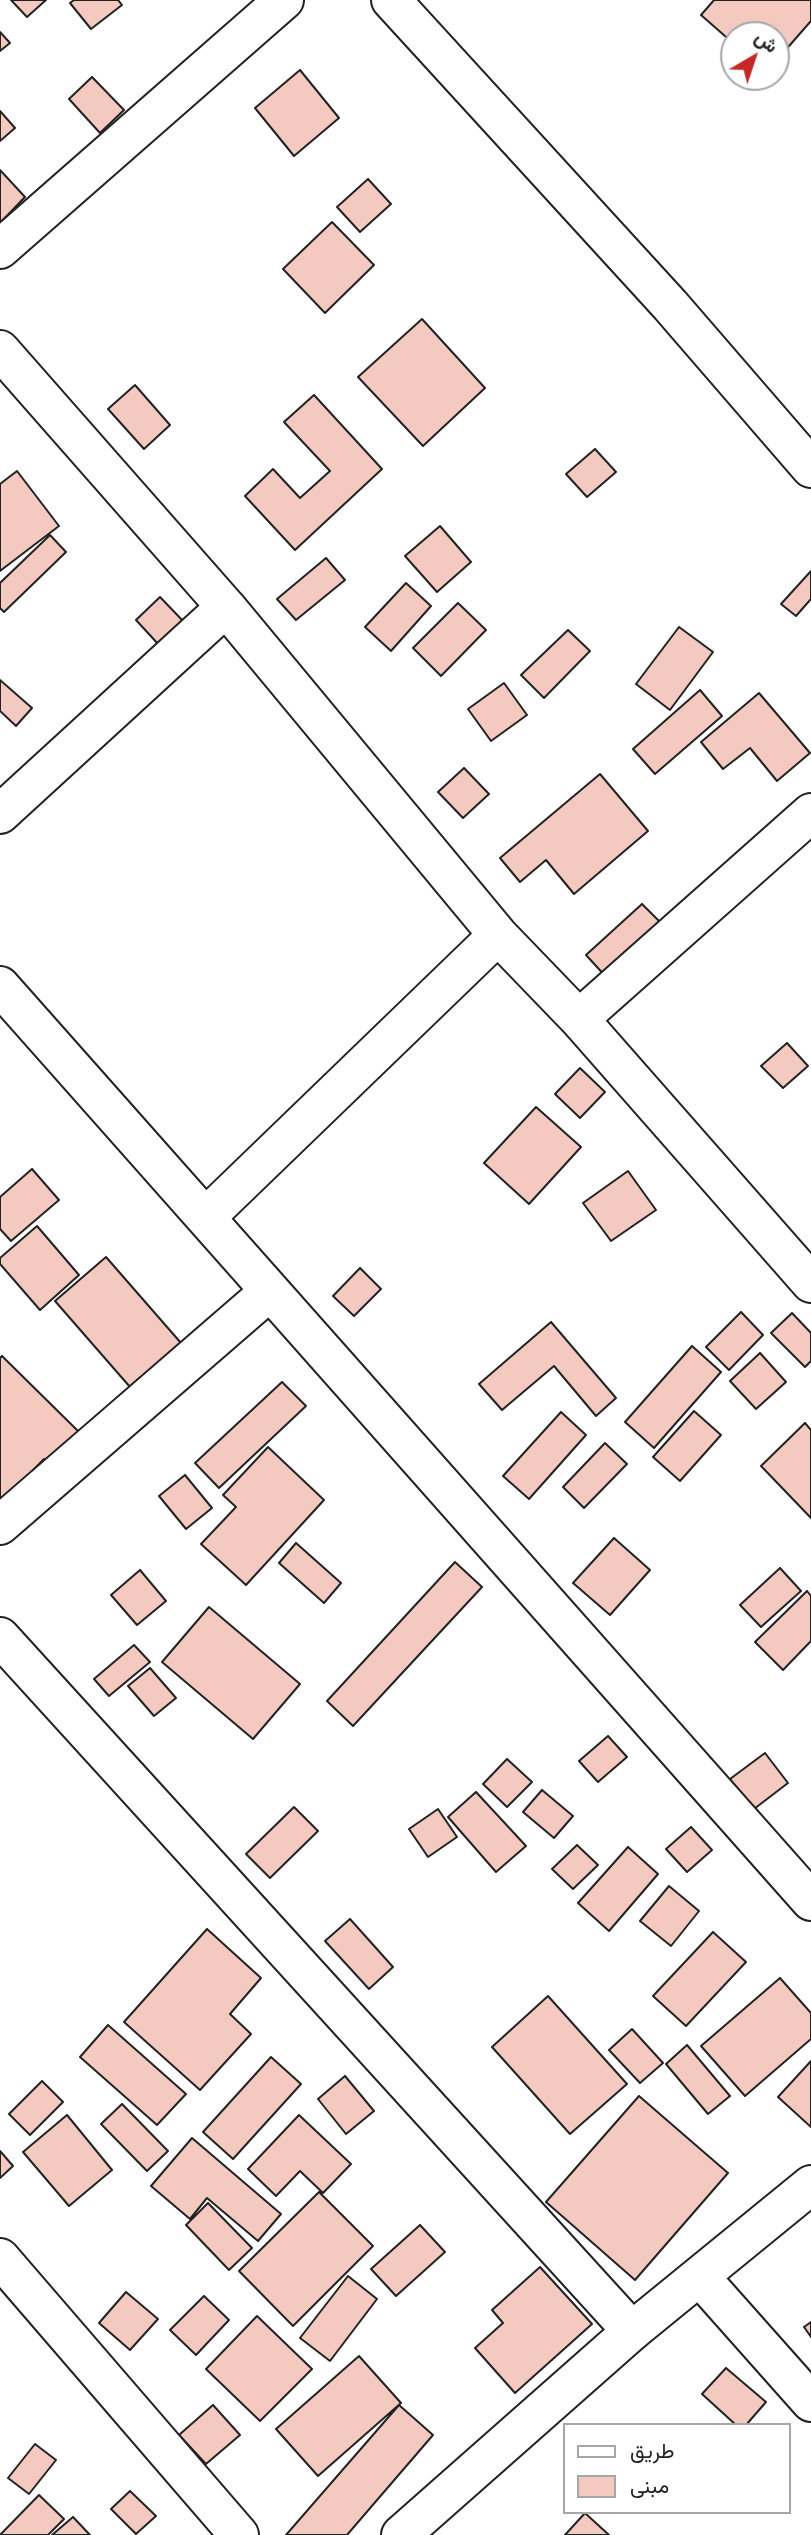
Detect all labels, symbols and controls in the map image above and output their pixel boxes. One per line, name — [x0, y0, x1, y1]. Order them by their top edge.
north arrow — [720, 21, 790, 91]
text: ش — [749, 22, 785, 59]
legend — [562, 2423, 790, 2514]
text: طريق — [630, 2434, 675, 2466]
text: مبنى — [630, 2469, 669, 2501]

